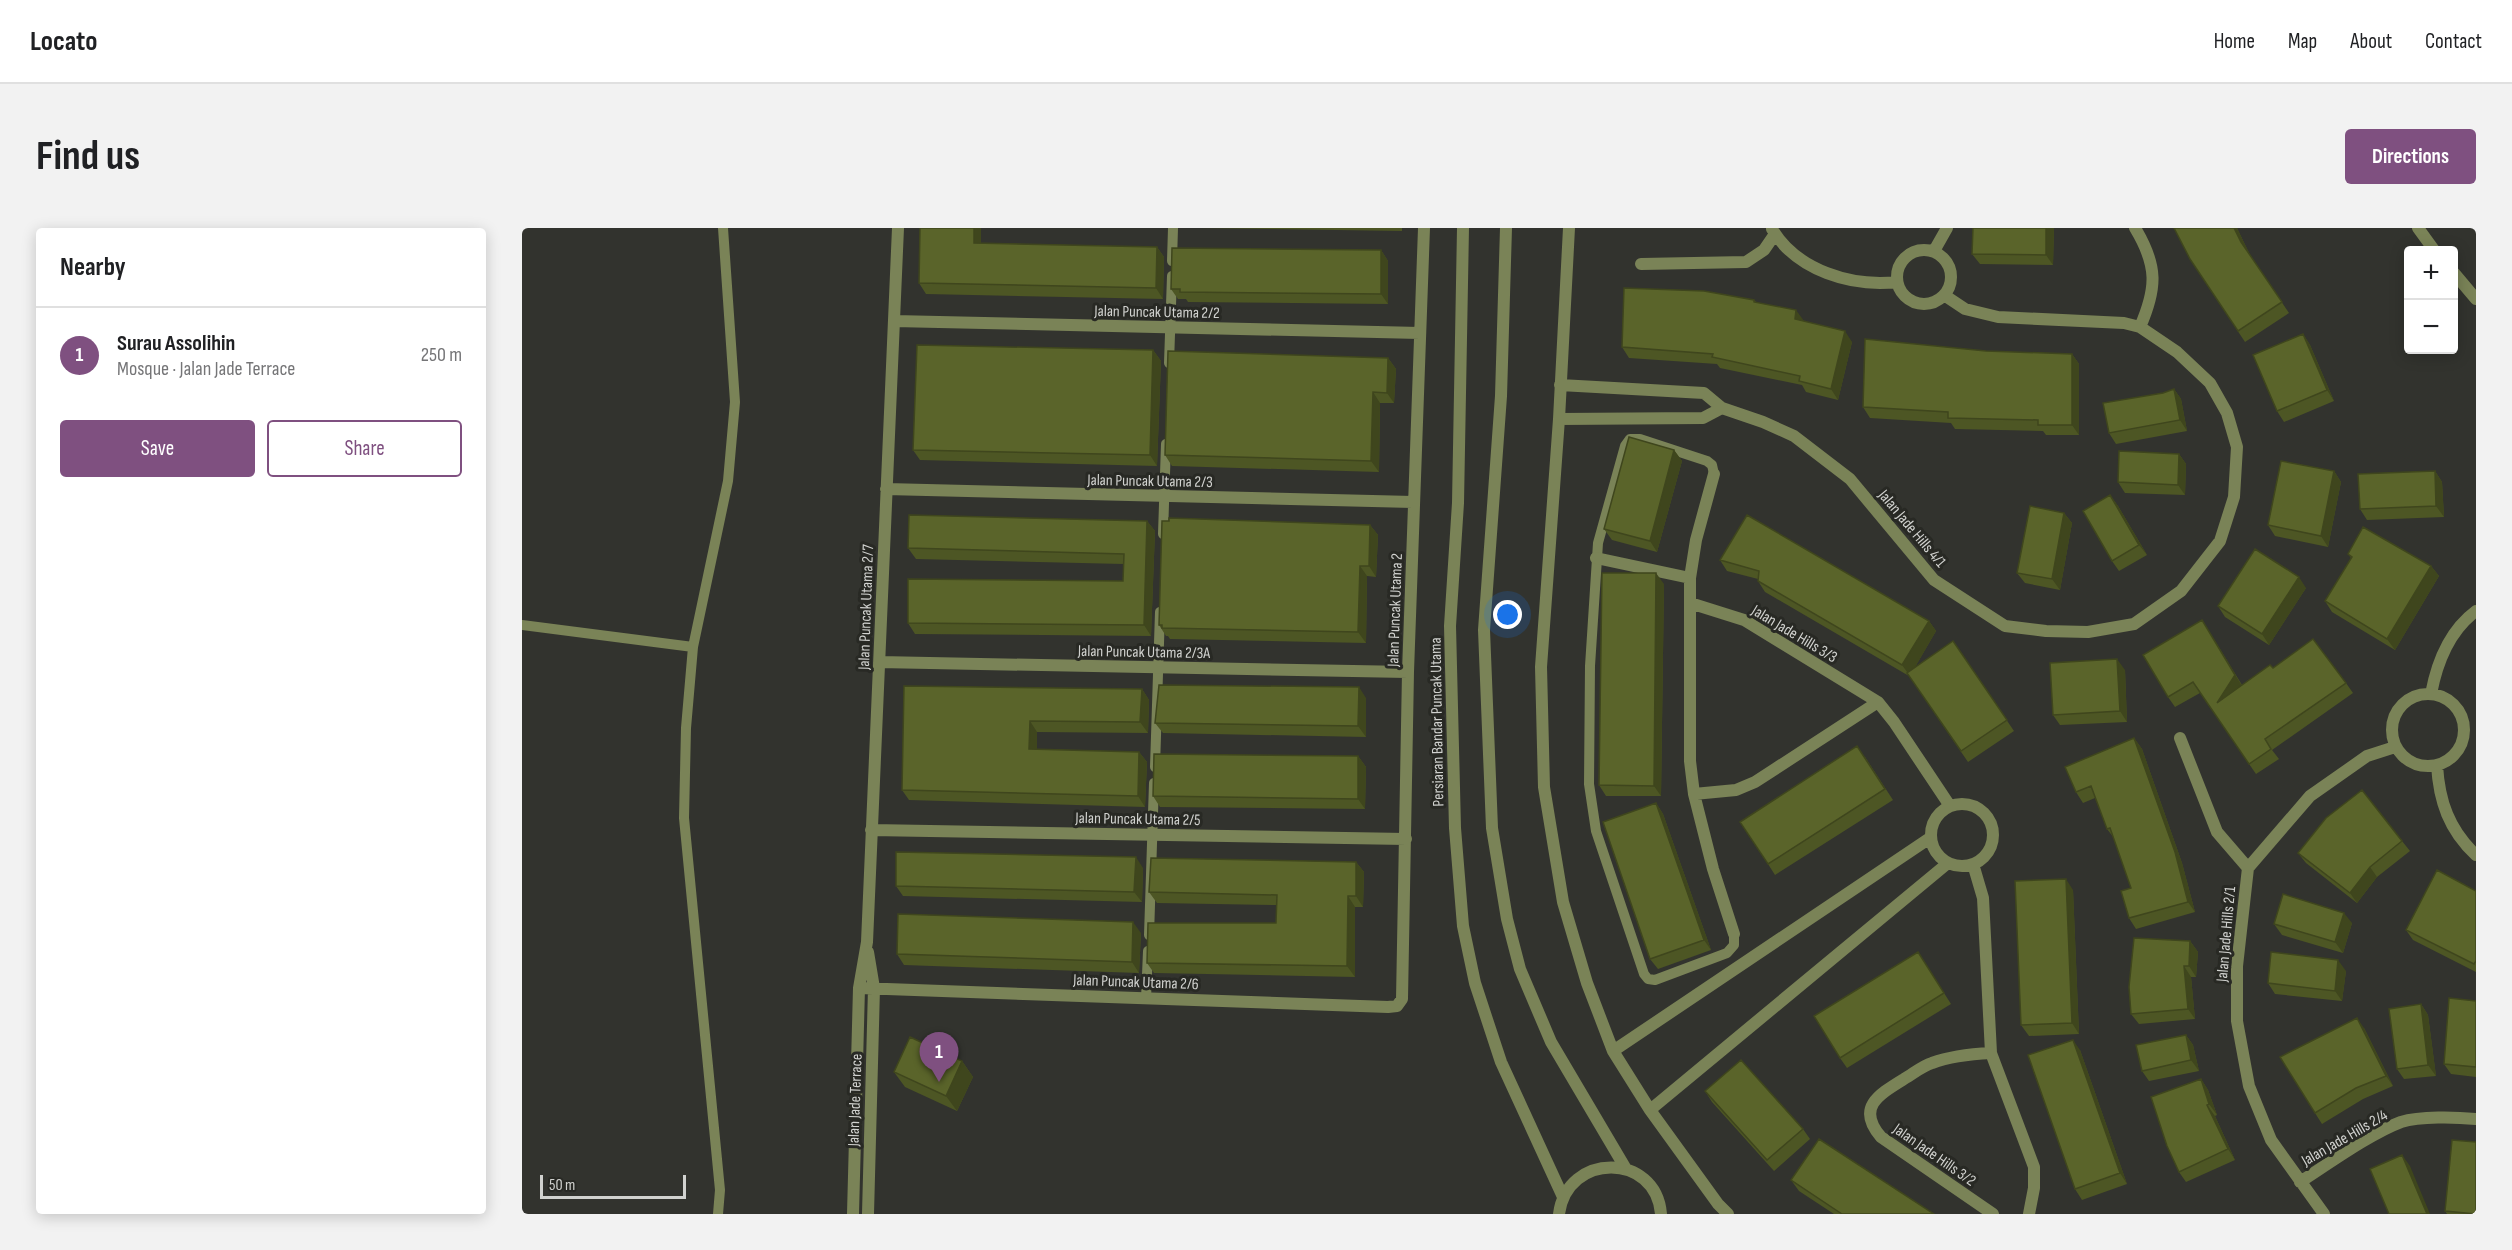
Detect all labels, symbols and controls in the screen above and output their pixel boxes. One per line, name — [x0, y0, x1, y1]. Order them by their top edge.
text: Locato — [30, 25, 97, 58]
text: Home — [2214, 29, 2255, 54]
text: Map — [2288, 29, 2317, 54]
text: About — [2350, 29, 2392, 54]
text: Contact — [2425, 29, 2482, 54]
button: Directions — [2345, 129, 2476, 184]
text: Find us — [36, 131, 140, 182]
map controls — [2404, 246, 2458, 354]
button: + — [2404, 246, 2458, 300]
text: Nearby — [60, 252, 126, 283]
button: − — [2404, 300, 2458, 354]
street label: Jalan Puncak Utama 2/2 — [1093, 302, 1220, 323]
text: Surau Assolihin — [117, 330, 235, 357]
text: 1 — [76, 343, 83, 367]
text: 250 m — [421, 343, 462, 367]
text: Mosque · Jalan Jade Terrace — [117, 357, 295, 381]
button: Save — [60, 420, 255, 477]
button: Share — [267, 420, 462, 477]
street label: Jalan Puncak Utama 2/3 — [1086, 471, 1213, 492]
street label: Jalan Jade Hills 4/1 — [1873, 486, 1950, 572]
street label: Jalan Puncak Utama 2/7 — [855, 543, 878, 671]
street label: Jalan Puncak Utama 2 — [1384, 553, 1407, 668]
your location — [1493, 600, 1522, 629]
street label: Jalan Jade Hills 3/3 — [1747, 601, 1840, 667]
street label: Persiaran Bandar Puncak Utama — [1427, 637, 1448, 807]
street label: Jalan Puncak Utama 2/3A — [1077, 642, 1210, 663]
street label: Jalan Puncak Utama 2/5 — [1074, 809, 1201, 830]
street label: Jalan Jade Hills 2/1 — [2213, 885, 2240, 984]
street label: Jalan Puncak Utama 2/6 — [1072, 971, 1199, 994]
pin: 1 — [920, 1032, 958, 1082]
street label: Jalan Jade Terrace — [844, 1053, 867, 1148]
street label: Jalan Jade Hills 2/4 — [2298, 1106, 2391, 1171]
street label: Jalan Jade Hills 3/2 — [1888, 1119, 1979, 1191]
scale bar — [540, 1172, 686, 1200]
text: 50 m — [549, 1176, 575, 1195]

